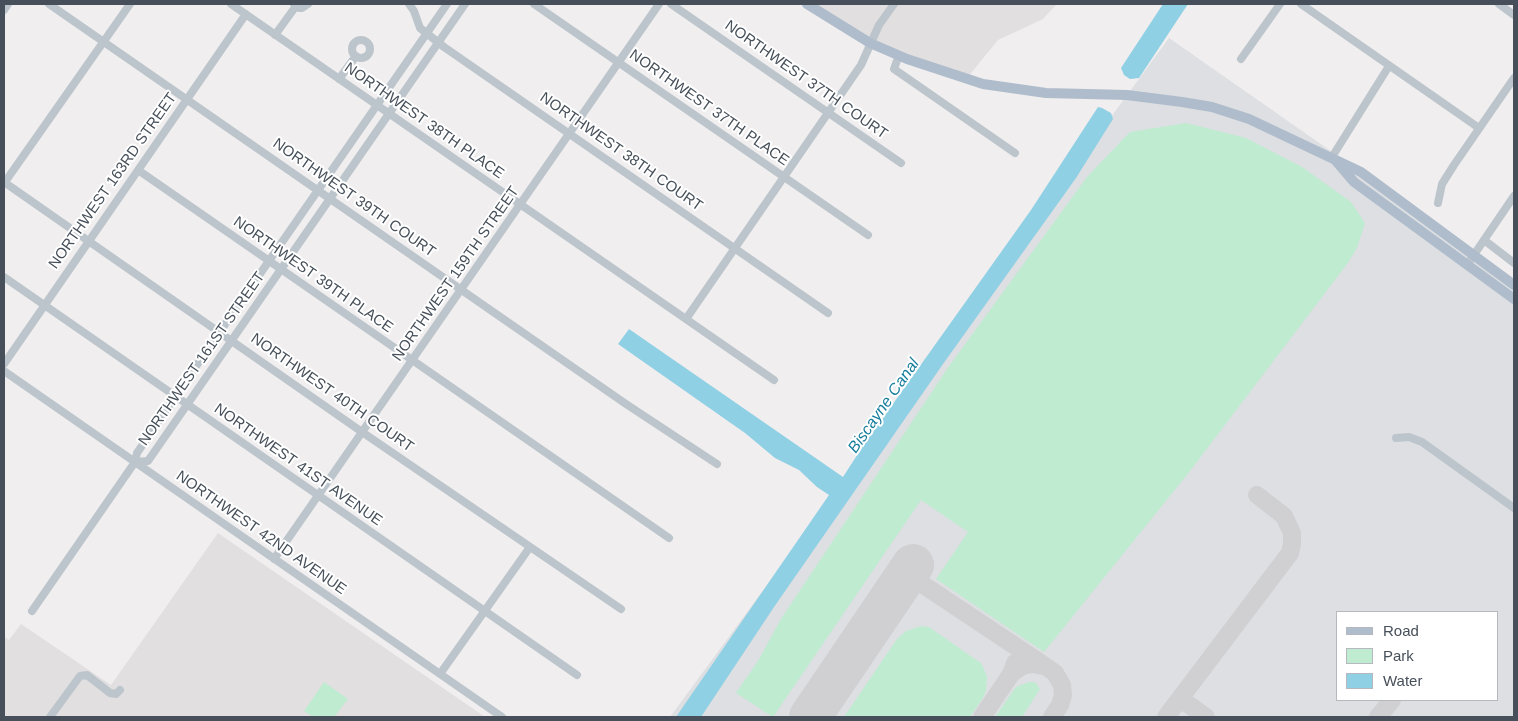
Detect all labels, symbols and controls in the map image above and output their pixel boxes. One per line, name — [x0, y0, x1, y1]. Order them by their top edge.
street label: NORTHWEST 37TH COURT — [721, 17, 891, 143]
street label: NORTHWEST 37TH PLACE — [626, 46, 792, 170]
street label: NORTHWEST 38TH PLACE — [341, 59, 507, 183]
street label: NORTHWEST 38TH COURT — [536, 89, 706, 215]
street label: NORTHWEST 163RD STREET — [45, 90, 181, 272]
street label: NORTHWEST 39TH COURT — [269, 135, 439, 261]
street label: NORTHWEST 159TH STREET — [389, 183, 523, 365]
street label: NORTHWEST 39TH PLACE — [230, 213, 396, 337]
street label: NORTHWEST 161ST STREET — [135, 269, 269, 449]
street label: NORTHWEST 40TH COURT — [247, 330, 417, 456]
water label: Biscayne Canal — [844, 355, 924, 457]
street label: NORTHWEST 41ST AVENUE — [210, 400, 386, 530]
street label: NORTHWEST 42ND AVENUE — [172, 467, 350, 599]
legend — [1336, 611, 1498, 701]
text: Road — [1383, 622, 1419, 639]
text: Park — [1383, 647, 1414, 664]
text: Water — [1383, 672, 1422, 689]

